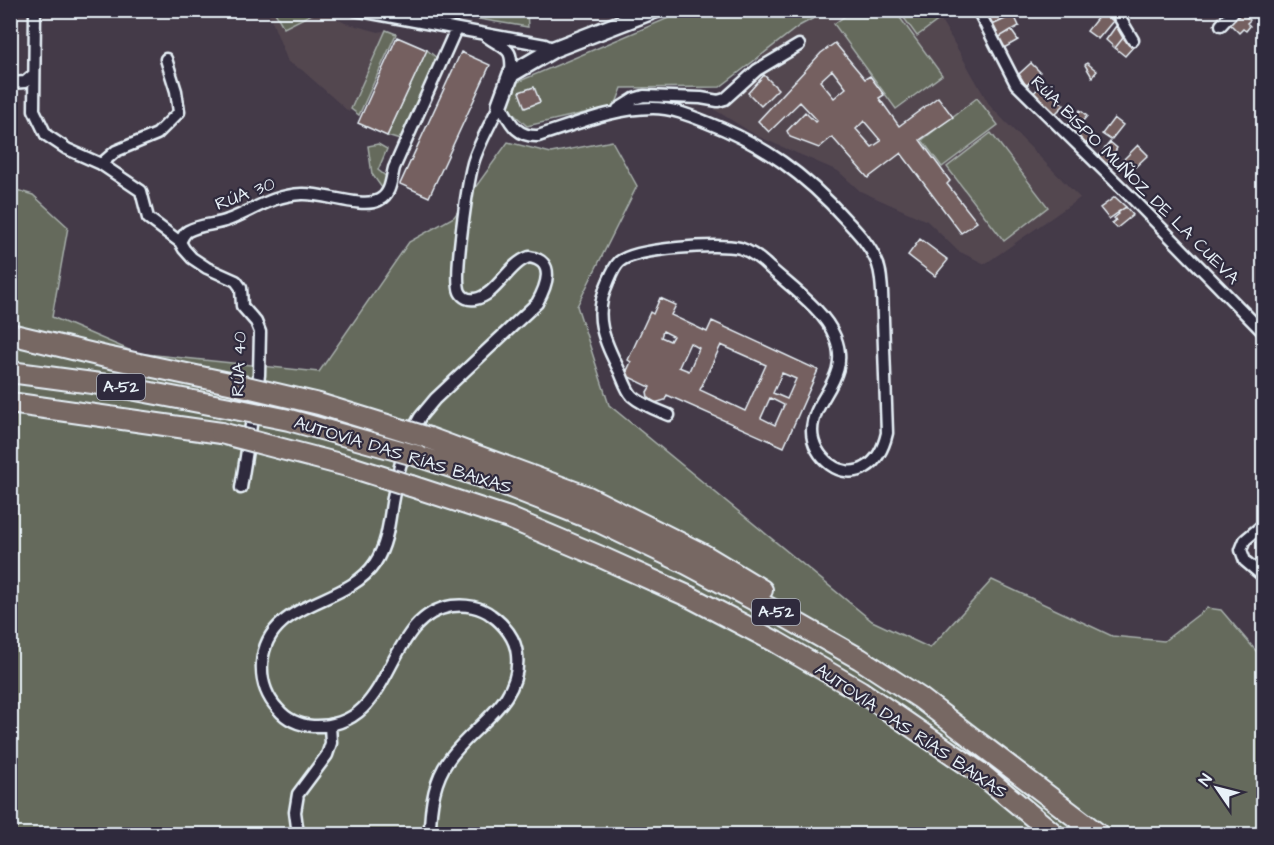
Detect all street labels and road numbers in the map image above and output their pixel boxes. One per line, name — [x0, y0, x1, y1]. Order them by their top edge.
street label: RÚA BISPO MUÑOZ DE LA CUEVA — [1025, 70, 1245, 290]
street label: RÚA 30 — [211, 171, 279, 217]
street label: RÚA 40 — [225, 331, 253, 397]
road number: A-52 — [97, 374, 145, 400]
street label: AUTOVÍA DAS RÍAS BAIXAS — [291, 410, 515, 500]
road number: A-52 — [752, 599, 800, 625]
street label: AUTOVÍA DAS RÍAS BAIXAS — [810, 657, 1012, 805]

